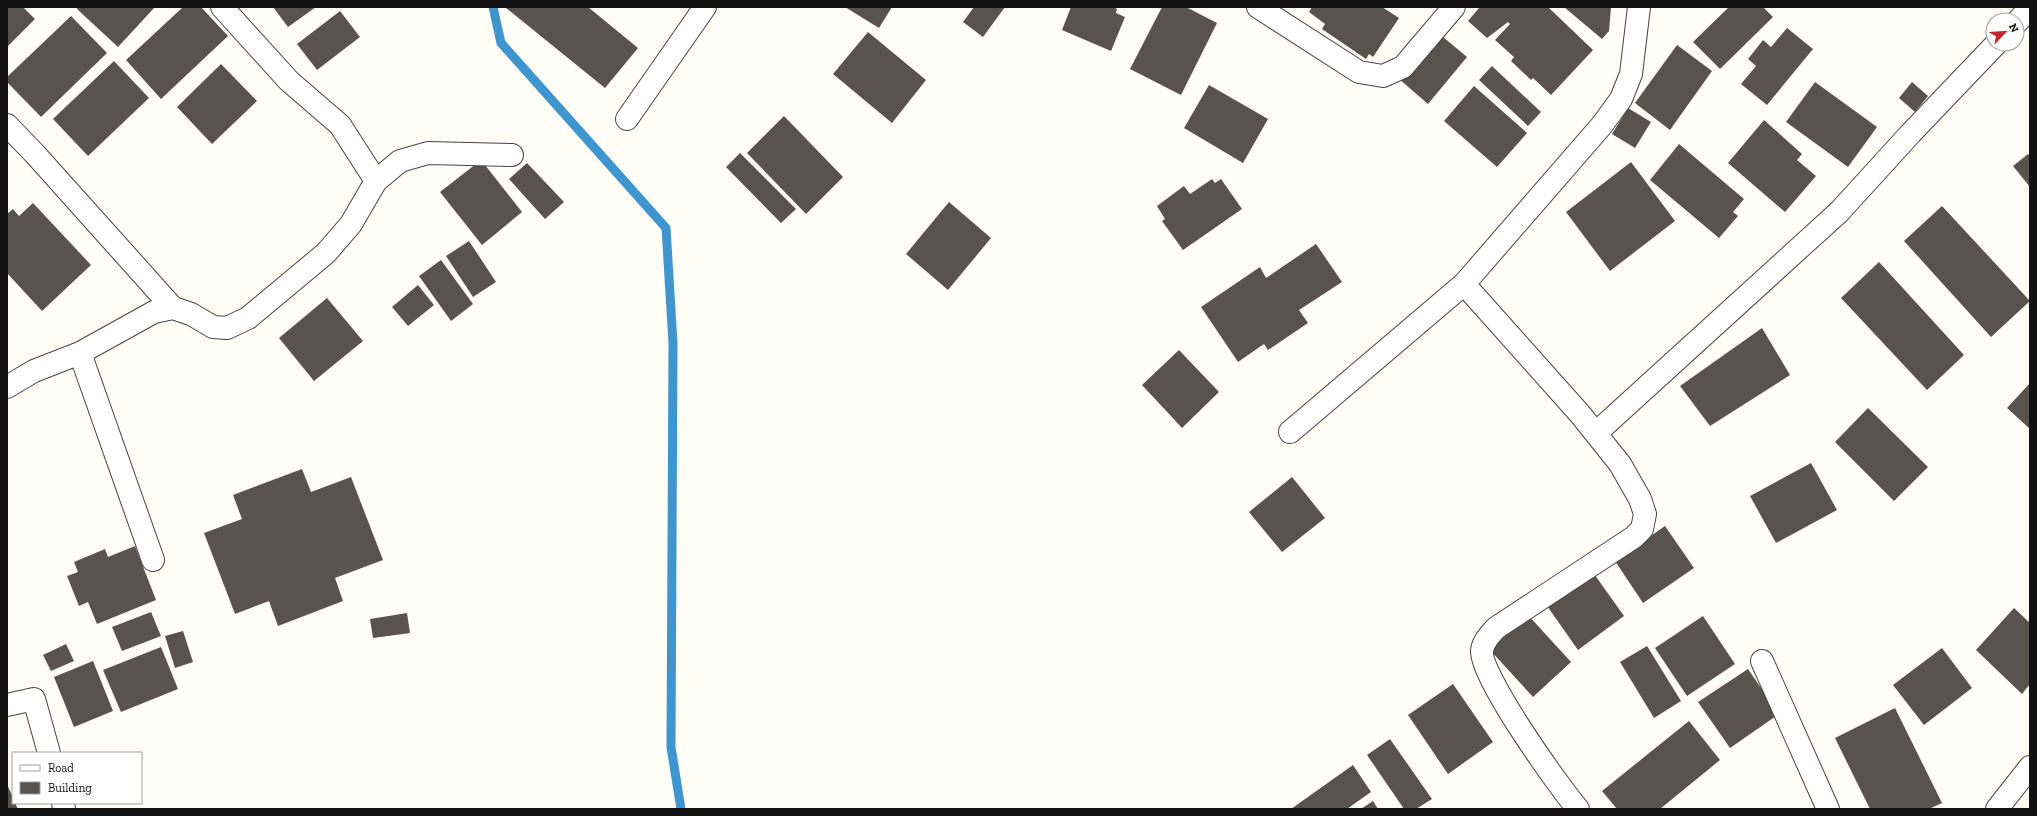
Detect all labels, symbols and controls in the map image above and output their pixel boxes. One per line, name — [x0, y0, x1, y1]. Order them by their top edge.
north arrow — [1985, 12, 2025, 52]
text: N — [2006, 21, 2022, 35]
legend — [12, 752, 142, 804]
text: Road — [48, 761, 74, 775]
text: Building — [48, 781, 92, 795]

